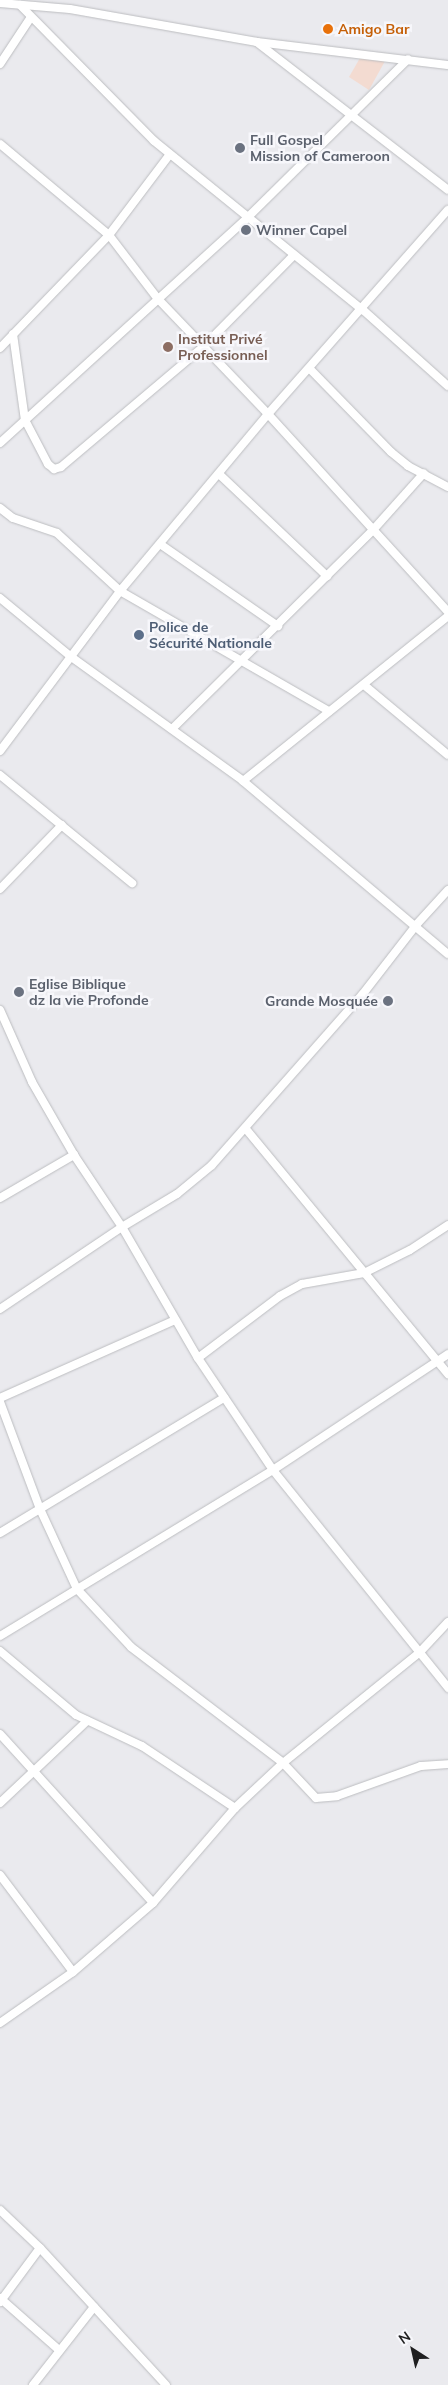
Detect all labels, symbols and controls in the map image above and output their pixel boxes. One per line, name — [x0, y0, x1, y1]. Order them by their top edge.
place label: Amigo Bar — [338, 21, 409, 37]
marker: Amigo Bar — [322, 23, 334, 35]
place label: Full Gospel Mission of Cameroon — [250, 132, 390, 164]
marker: Full Gospel Mission of Cameroon — [234, 142, 246, 154]
place label: Winner Capel — [256, 222, 347, 238]
marker: Winner Capel — [240, 224, 252, 236]
place label: Institut Privé Professionnel — [178, 331, 268, 364]
marker: Institut Privé Professionnel — [162, 341, 174, 353]
place label: Police de Sécurité Nationale — [149, 619, 272, 652]
marker: Police de Sécurité Nationale — [133, 629, 145, 641]
place label: Eglise Biblique dz la vie Profonde — [29, 976, 149, 1009]
marker: Eglise Biblique dz la vie Profonde — [13, 986, 25, 998]
place label: Grande Mosquée — [265, 993, 378, 1009]
marker: Grande Mosquée — [382, 995, 394, 1007]
north arrow — [388, 2325, 438, 2375]
text: N — [395, 2327, 414, 2348]

